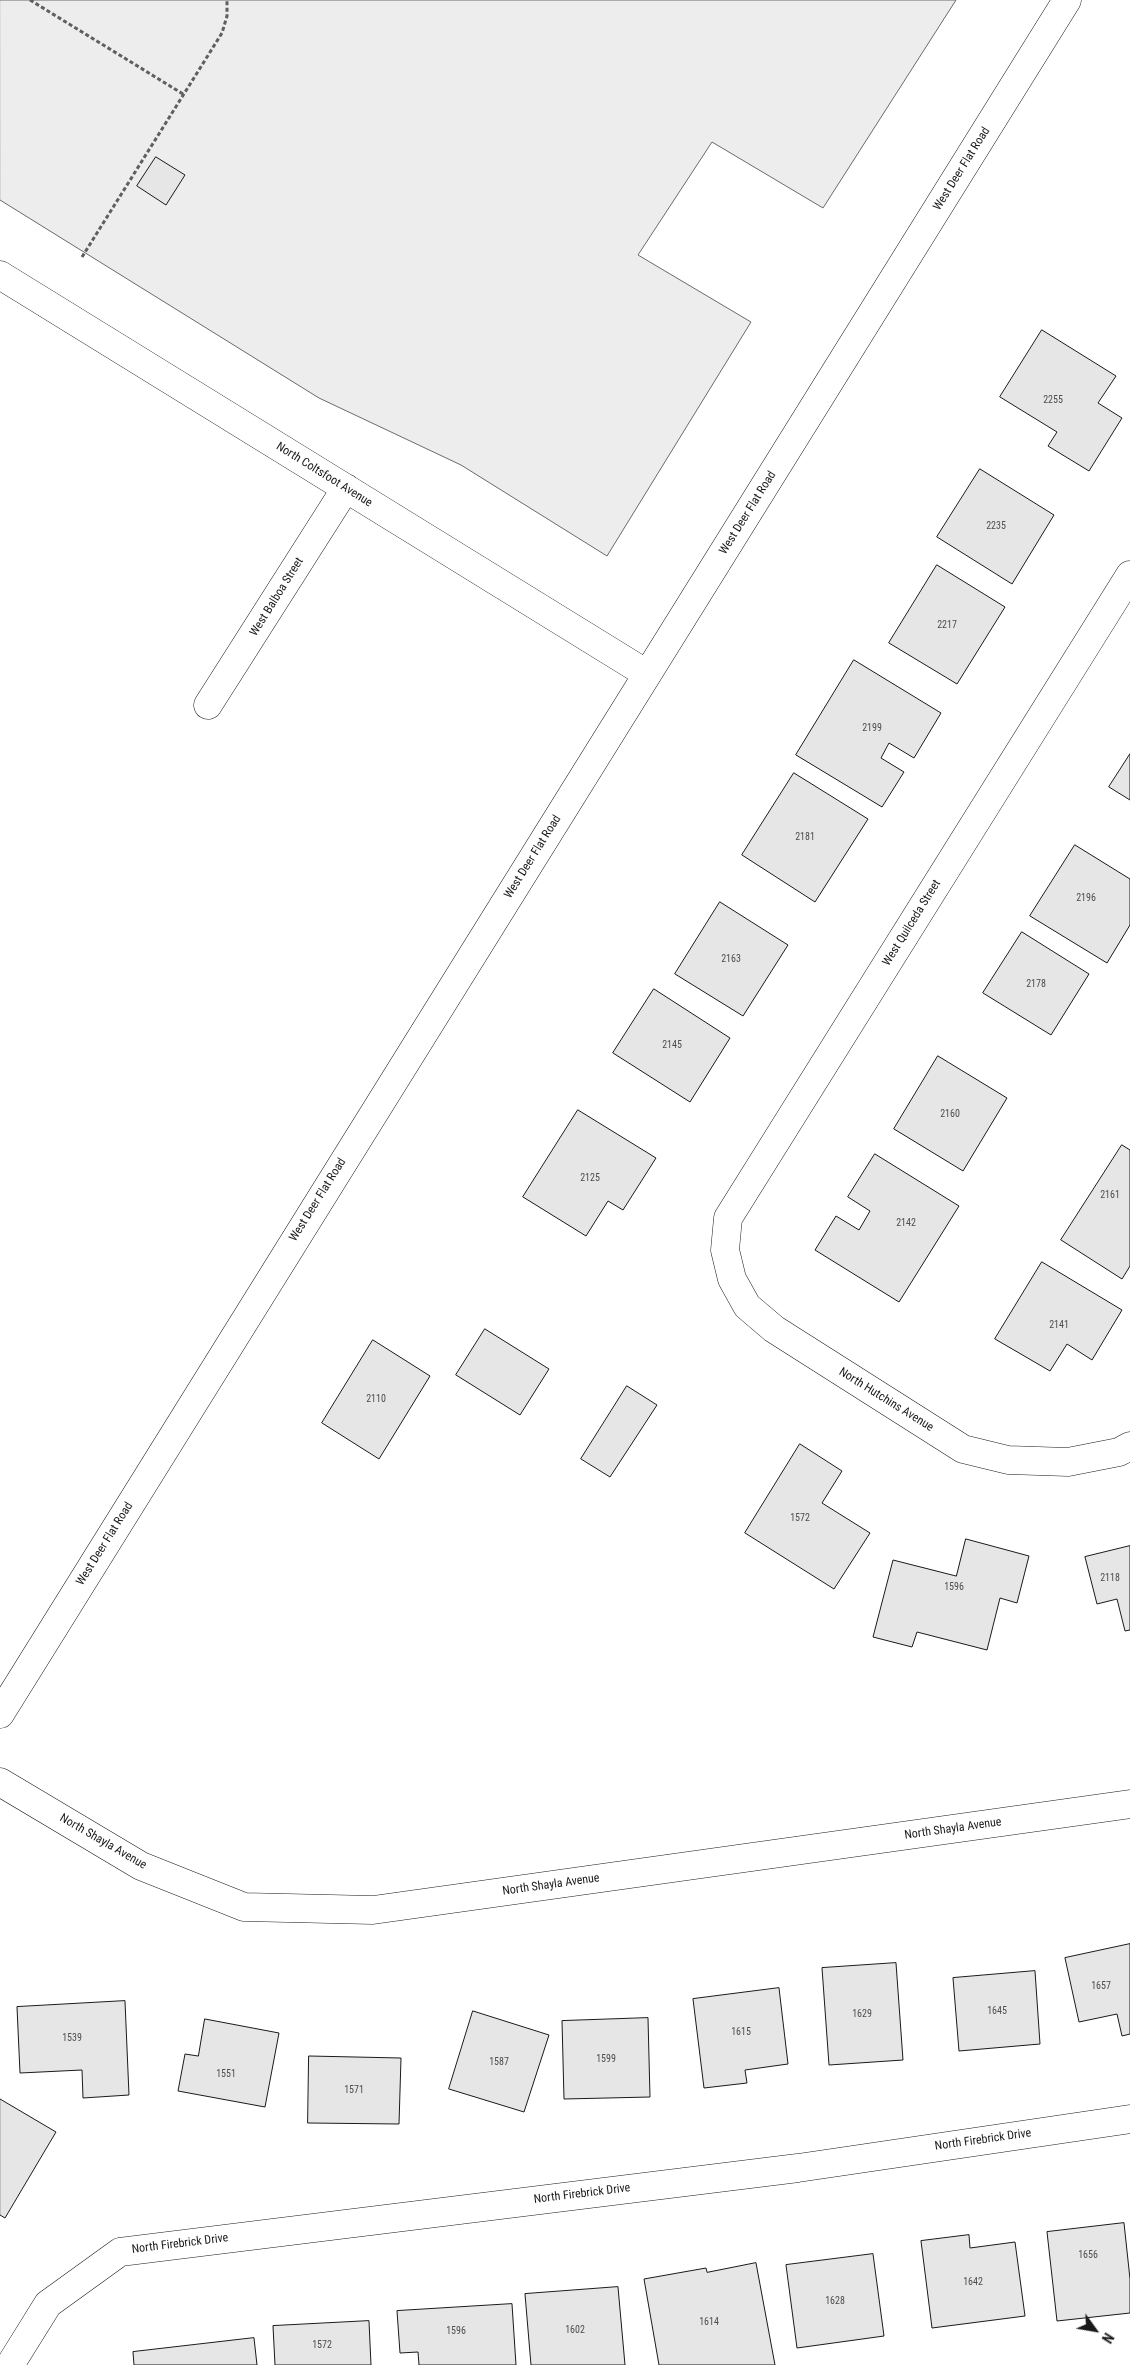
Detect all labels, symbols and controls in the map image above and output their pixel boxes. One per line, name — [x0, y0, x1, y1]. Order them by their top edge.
street label: West Deer Flat Road — [931, 125, 993, 213]
house number: 2255 — [1043, 394, 1063, 406]
street label: North Coltsfoot Avenue — [273, 440, 375, 510]
street label: West Deer Flat Road — [717, 469, 779, 557]
house number: 2235 — [986, 520, 1006, 532]
street label: West Balboa Street — [247, 555, 307, 639]
house number: 2217 — [937, 619, 957, 631]
house number: 2199 — [862, 722, 882, 734]
street label: West Deer Flat Road — [502, 813, 564, 901]
house number: 2181 — [795, 831, 815, 843]
street label: West Quilceda Street — [880, 877, 944, 969]
house number: 2196 — [1076, 892, 1096, 904]
house number: 2163 — [721, 953, 741, 965]
house number: 2178 — [1026, 978, 1046, 990]
house number: 2145 — [662, 1039, 682, 1051]
house number: 2160 — [940, 1108, 960, 1120]
street label: West Deer Flat Road — [287, 1156, 349, 1244]
house number: 2125 — [580, 1172, 600, 1184]
house number: 2161 — [1100, 1189, 1120, 1201]
house number: 2142 — [896, 1217, 916, 1229]
house number: 2141 — [1049, 1319, 1069, 1331]
street label: North Hutchins Avenue — [836, 1365, 936, 1435]
house number: 2110 — [366, 1393, 386, 1405]
street label: West Deer Flat Road — [74, 1500, 136, 1588]
house number: 1572 — [790, 1512, 810, 1524]
house number: 2118 — [1100, 1572, 1120, 1584]
house number: 1596 — [944, 1581, 964, 1593]
street label: North Shayla Avenue — [57, 1811, 149, 1873]
street label: North Shayla Avenue — [903, 1815, 1003, 1843]
street label: North Shayla Avenue — [501, 1871, 601, 1899]
house number: 1657 — [1091, 1980, 1111, 1992]
house number: 1645 — [987, 2005, 1007, 2017]
house number: 1629 — [852, 2008, 872, 2020]
house number: 1615 — [731, 2026, 751, 2038]
house number: 1539 — [62, 2032, 82, 2044]
house number: 1599 — [596, 2053, 616, 2065]
house number: 1587 — [489, 2056, 509, 2068]
house number: 1551 — [216, 2068, 236, 2080]
house number: 1571 — [344, 2084, 364, 2096]
street label: North Firebrick Drive — [934, 2126, 1032, 2154]
street label: North Firebrick Drive — [533, 2181, 631, 2207]
street label: North Firebrick Drive — [131, 2231, 229, 2257]
house number: 1656 — [1078, 2249, 1098, 2261]
house number: 1642 — [963, 2276, 983, 2288]
house number: 1628 — [825, 2295, 845, 2307]
north arrow — [1070, 2305, 1120, 2355]
house number: 1614 — [699, 2316, 719, 2328]
house number: 1602 — [565, 2324, 585, 2336]
house number: 1596 — [446, 2325, 466, 2337]
text: N — [1099, 2330, 1117, 2346]
house number: 1572 — [312, 2339, 332, 2351]

